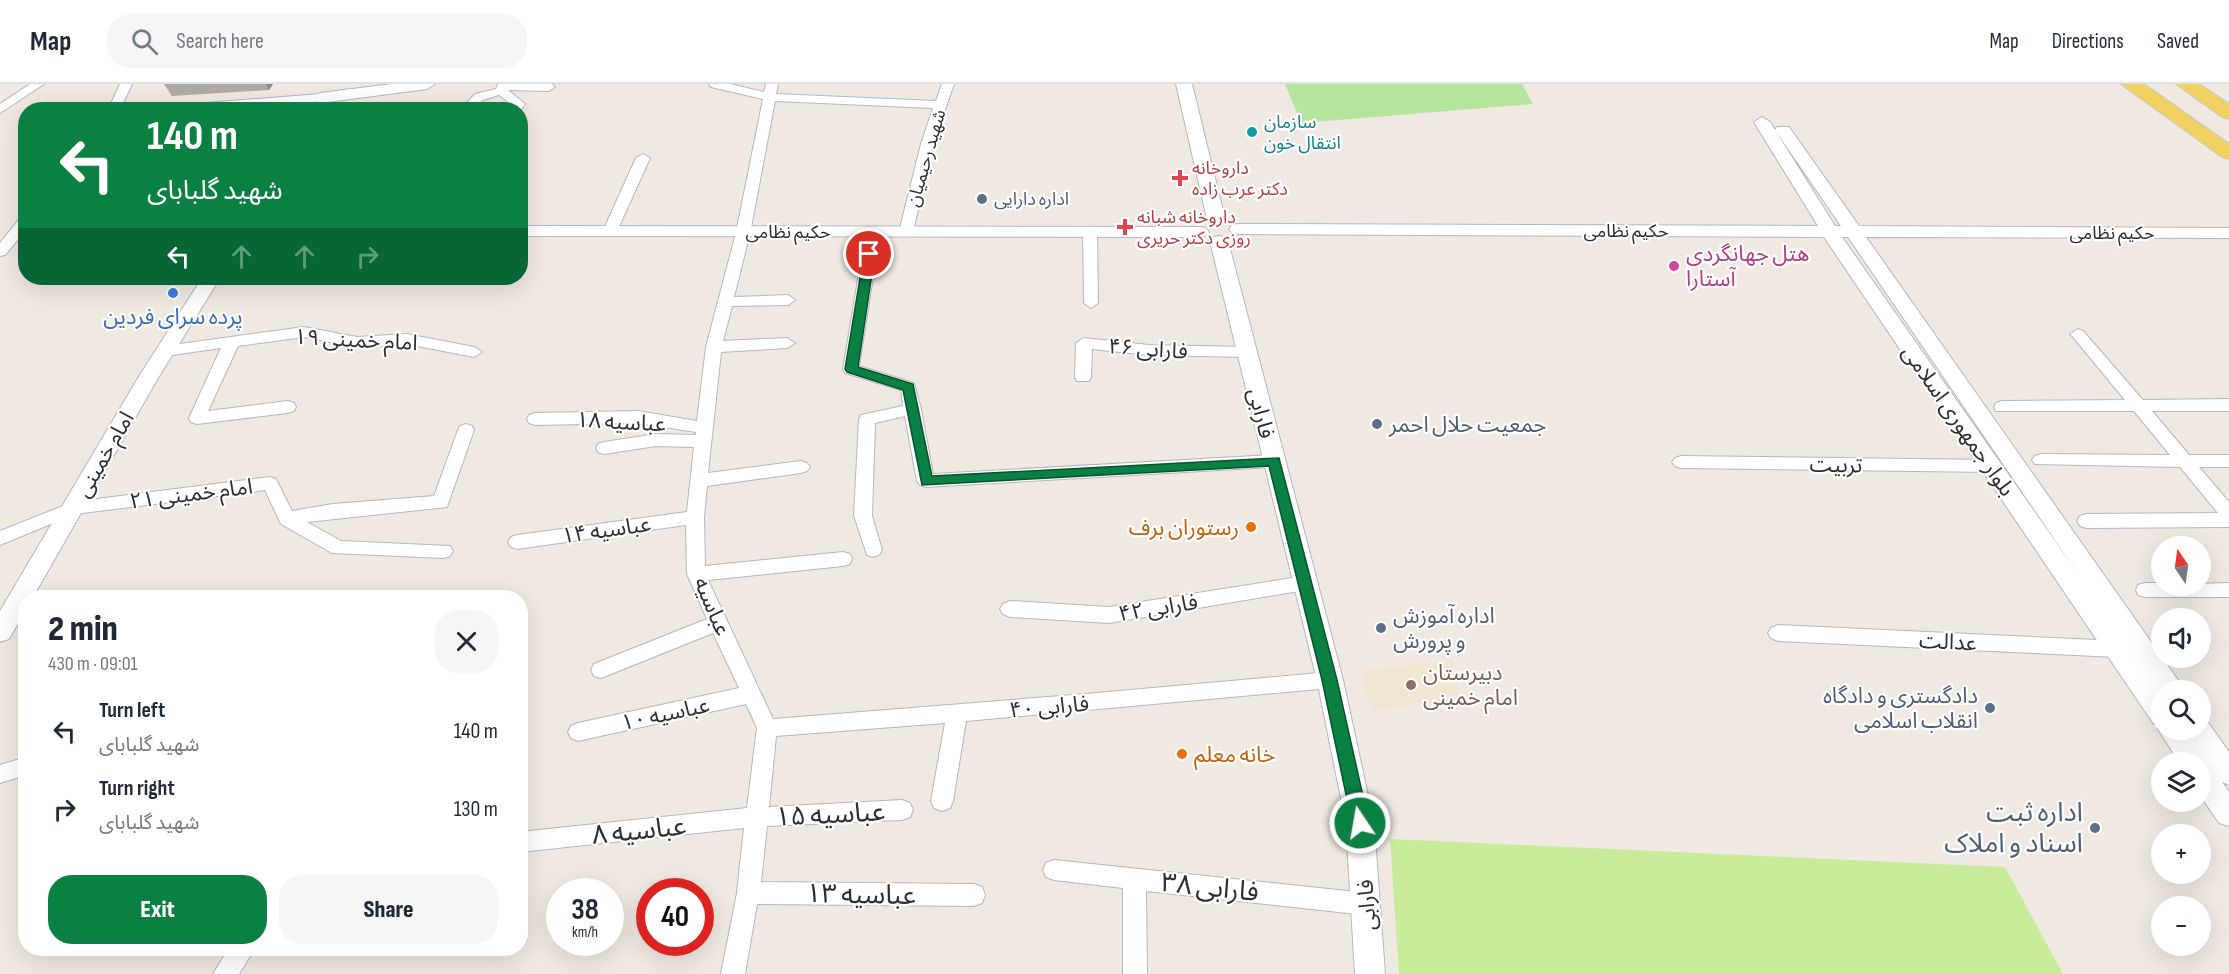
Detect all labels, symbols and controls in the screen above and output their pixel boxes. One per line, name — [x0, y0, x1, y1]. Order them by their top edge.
search box — [107, 14, 527, 68]
text: Map — [30, 25, 71, 58]
icon: search — [128, 25, 161, 58]
text: Search here — [176, 28, 264, 55]
text: Map — [1989, 29, 2019, 54]
text: Directions — [2052, 29, 2124, 54]
text: Saved — [2157, 29, 2199, 54]
street label: شهید رحیمیان — [903, 107, 950, 209]
text: 140 m — [147, 111, 238, 162]
place label: سازمان انتقال خون — [1264, 112, 1341, 154]
marker: سازمان انتقال خون — [1245, 125, 1259, 139]
icon: left — [48, 126, 126, 204]
place label: داروخانه دکتر عرب زاده — [1192, 158, 1288, 200]
marker: داروخانه دکتر عرب زاده — [1173, 171, 1187, 185]
text: شهید گلبابای — [147, 175, 283, 207]
place label: اداره دارایی — [994, 189, 1069, 210]
marker: اداره دارایی — [975, 192, 989, 206]
place label: داروخانه شبانه روزی دکتر حریری — [1137, 207, 1251, 249]
marker: داروخانه شبانه روزی دکتر حریری — [1118, 220, 1132, 234]
street label: حکیم نظامی — [1584, 221, 1669, 244]
street label: حکیم نظامی — [746, 222, 831, 245]
street label: حکیم نظامی — [2070, 223, 2155, 246]
pin — [843, 228, 894, 279]
icon: arrive — [852, 237, 885, 270]
icon: left — [162, 240, 195, 273]
icon: ahead — [225, 240, 258, 273]
icon: ahead — [288, 240, 321, 273]
icon: right — [351, 240, 384, 273]
place label: هتل جهانگردى آستارا — [1686, 241, 1809, 293]
marker: هتل جهانگردى آستارا — [1667, 259, 1681, 273]
marker: پرده سرای فردین — [166, 286, 180, 300]
place label: پرده سرای فردین — [103, 304, 243, 331]
street label: امام خمینی ۱۹ — [293, 324, 418, 359]
street label: فارابی ۴۶ — [1107, 333, 1189, 366]
street label: بلوار جمهوری اسلامی — [1895, 340, 2020, 502]
street label: فارابی — [1241, 385, 1280, 441]
street label: امام خمینی — [70, 407, 142, 504]
street label: عباسیه ۱۸ — [575, 407, 666, 438]
place label: جمعیت حلال احمر — [1388, 412, 1546, 439]
marker: جمعیت حلال احمر — [1370, 417, 1384, 431]
street label: تربیت — [1809, 452, 1863, 479]
street label: امام خمینی ۲۱ — [128, 474, 254, 517]
street label: عباسیه ۱۴ — [560, 511, 653, 550]
place label: رستوران برف — [1129, 515, 1239, 542]
marker: رستوران برف — [1244, 520, 1258, 534]
north arrow — [2151, 536, 2211, 596]
map controls — [2151, 536, 2211, 956]
street label: عباسیه — [687, 573, 736, 640]
street label: فارابی ۴۲ — [1117, 589, 1200, 628]
place label: اداره آموزش و پرورش — [1393, 603, 1495, 655]
text: 2 min — [48, 608, 118, 651]
button: sound — [2151, 608, 2211, 668]
button: close — [435, 610, 498, 673]
marker: اداره آموزش و پرورش — [1374, 621, 1388, 635]
street label: عدالت — [1918, 628, 1977, 657]
text: 430 m · 09:01 — [48, 652, 138, 676]
place label: دبیرستان امام خمینی — [1423, 660, 1518, 714]
marker: دبیرستان امام خمینی — [1404, 678, 1418, 692]
button: search — [2151, 680, 2211, 740]
place label: دادگستری و دادگاه انقلاب اسلامی — [1823, 683, 1978, 735]
street label: فارابی ۴۰ — [1008, 691, 1090, 724]
street label: عباسیه ۱۰ — [619, 692, 712, 737]
text: Turn left — [99, 697, 165, 724]
marker: دادگستری و دادگاه انقلاب اسلامی — [1983, 701, 1997, 715]
icon: left — [48, 715, 81, 748]
text: 140 m — [454, 718, 498, 745]
text: شهید گلبابای — [99, 733, 199, 757]
place label: خانه معلم — [1194, 742, 1275, 771]
marker: خانه معلم — [1175, 747, 1189, 761]
button: layers — [2151, 752, 2211, 812]
text: Turn right — [99, 775, 175, 802]
position arrow — [1328, 791, 1392, 855]
icon: right — [48, 793, 81, 826]
text: 130 m — [454, 796, 498, 823]
street label: عباسیه ۱۵ — [774, 796, 886, 834]
place label: اداره ثبت اسناد و املاک — [1944, 797, 2083, 860]
street label: عباسیه ۸ — [590, 810, 688, 852]
text: شهید گلبابای — [99, 811, 199, 835]
marker: اداره ثبت اسناد و املاک — [2088, 821, 2102, 835]
button: + — [2151, 824, 2211, 884]
street label: فارابی ۳۸ — [1160, 867, 1260, 909]
button: Exit — [48, 875, 267, 944]
button: Share — [279, 875, 498, 944]
speed limit sign: 40 — [636, 878, 714, 956]
street label: عباسیه ۱۳ — [806, 878, 916, 912]
street label: فارابی — [1352, 878, 1383, 931]
text: 38 — [571, 892, 599, 928]
button: − — [2151, 896, 2211, 956]
text: km/h — [572, 923, 598, 942]

